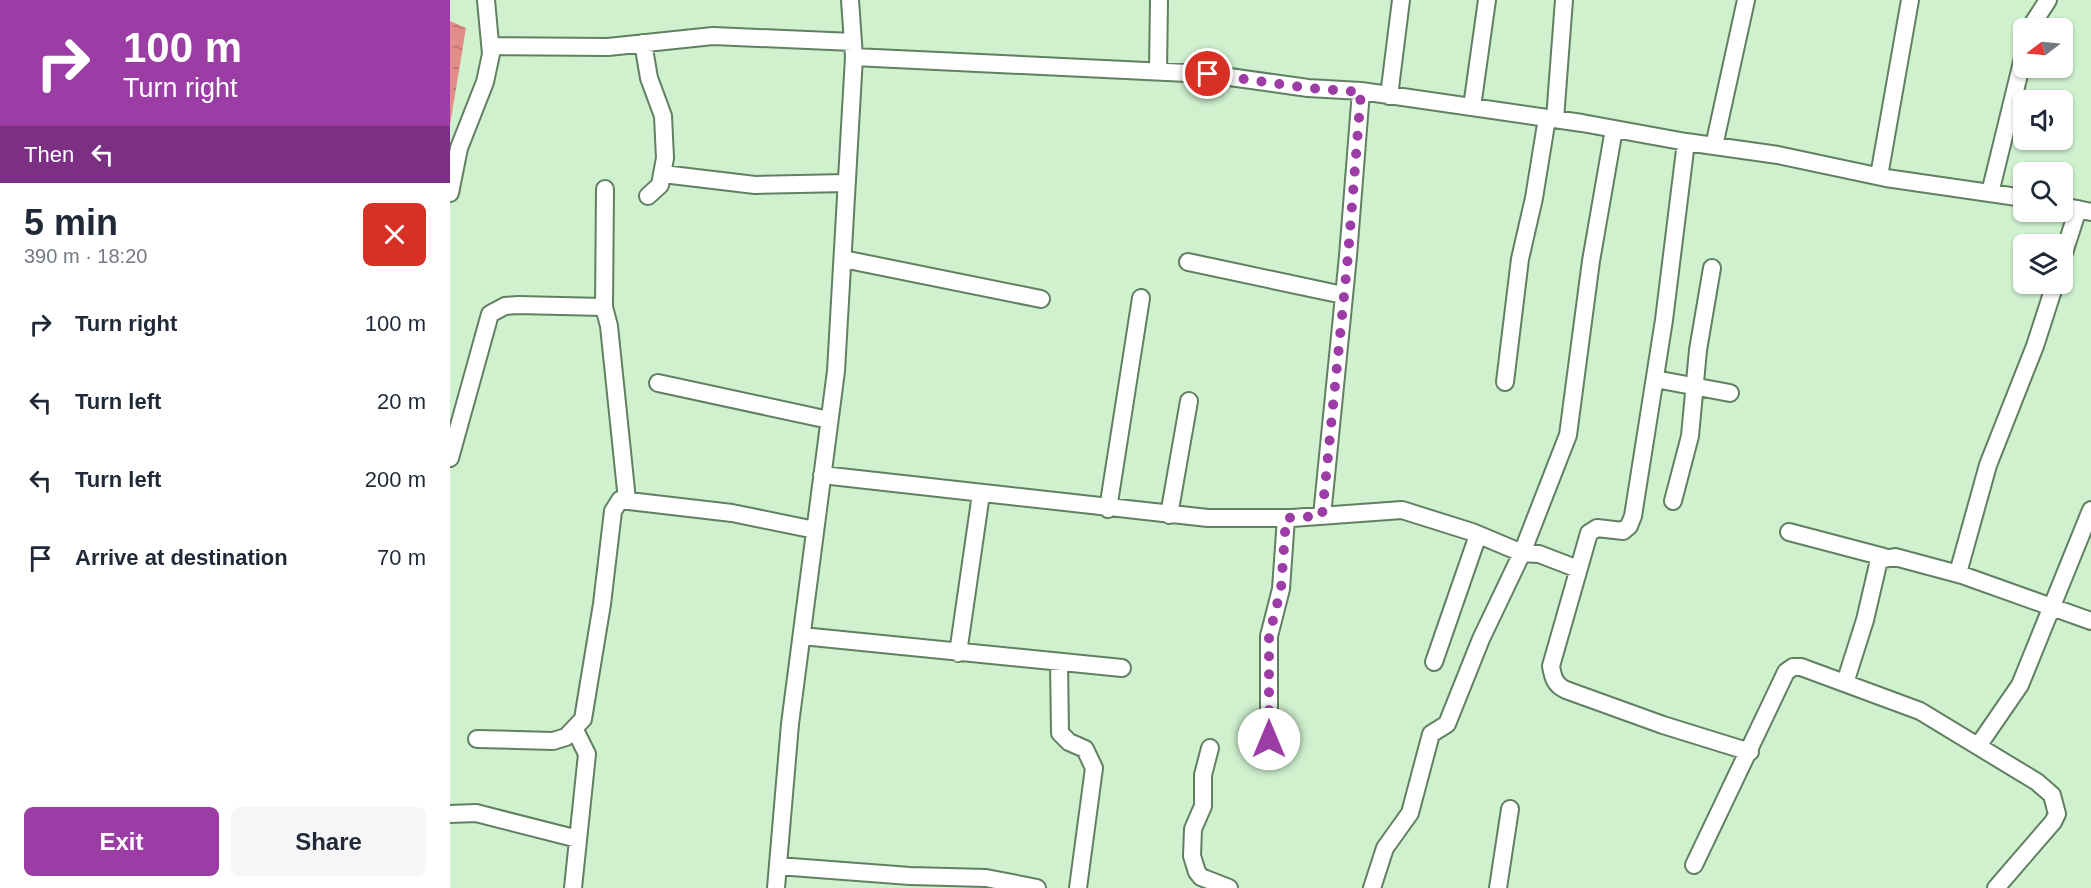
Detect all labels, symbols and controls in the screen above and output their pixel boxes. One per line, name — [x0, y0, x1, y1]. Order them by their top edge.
north arrow — [2013, 18, 2073, 78]
map controls — [2013, 18, 2073, 294]
icon: right — [24, 24, 102, 102]
text: 100 m — [123, 24, 242, 71]
pin — [1182, 48, 1233, 99]
icon: arrive — [1191, 57, 1224, 90]
text: Turn right — [123, 73, 238, 103]
button: sound — [2013, 90, 2073, 150]
icon: left — [86, 138, 119, 171]
text: Then — [24, 142, 74, 167]
button: search — [2013, 162, 2073, 222]
text: 5 min — [24, 202, 118, 243]
button: close — [363, 203, 426, 266]
button: layers — [2013, 234, 2073, 294]
text: 390 m · 18:20 — [24, 245, 147, 267]
icon: right — [24, 308, 57, 341]
text: Turn right — [75, 311, 177, 336]
text: 100 m — [365, 311, 426, 336]
icon: left — [24, 386, 57, 419]
text: Turn left — [75, 389, 161, 414]
text: 20 m — [377, 389, 426, 414]
icon: left — [24, 464, 57, 497]
text: Turn left — [75, 467, 161, 492]
text: 200 m — [365, 467, 426, 492]
icon: arrive — [24, 542, 57, 575]
text: Arrive at destination — [75, 545, 288, 570]
text: 70 m — [377, 545, 426, 570]
position arrow — [1237, 707, 1301, 771]
button: Exit — [24, 807, 219, 876]
button: Share — [231, 807, 426, 876]

